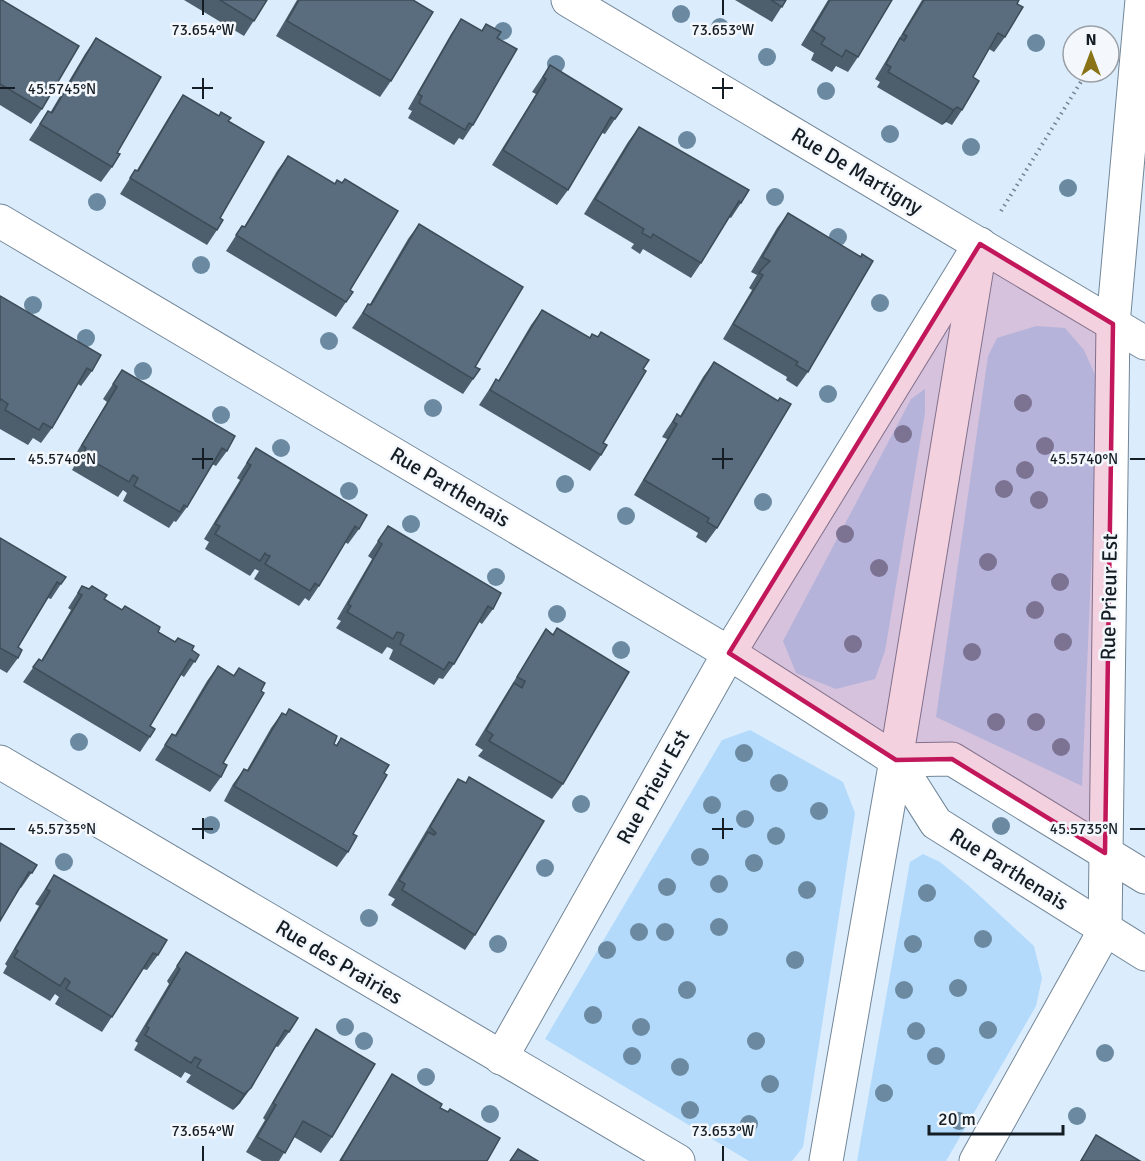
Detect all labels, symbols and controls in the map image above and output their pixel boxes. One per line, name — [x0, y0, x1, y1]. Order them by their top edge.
text: 73.654°W — [172, 21, 235, 39]
text: 73.653°W — [692, 21, 755, 39]
north arrow — [1061, 24, 1121, 84]
text: N — [1085, 30, 1097, 50]
text: 45.5745°N — [28, 80, 96, 98]
street label: Rue De Martigny — [787, 122, 927, 220]
street label: Rue Parthenais — [385, 441, 515, 533]
text: 45.5740°N — [28, 450, 96, 468]
text: 45.5740°N — [1050, 450, 1118, 468]
street label: Rue Prieur Est — [1095, 533, 1123, 661]
street label: Rue Prieur Est — [611, 725, 695, 849]
text: 45.5735°N — [28, 820, 96, 838]
text: 45.5735°N — [1050, 820, 1118, 838]
street label: Rue Parthenais — [945, 822, 1073, 916]
street label: Rue des Prairies — [271, 914, 407, 1010]
scale bar — [929, 1098, 1062, 1136]
text: 20 m — [938, 1108, 976, 1130]
text: 73.654°W — [172, 1122, 235, 1140]
text: 73.653°W — [692, 1122, 755, 1140]

